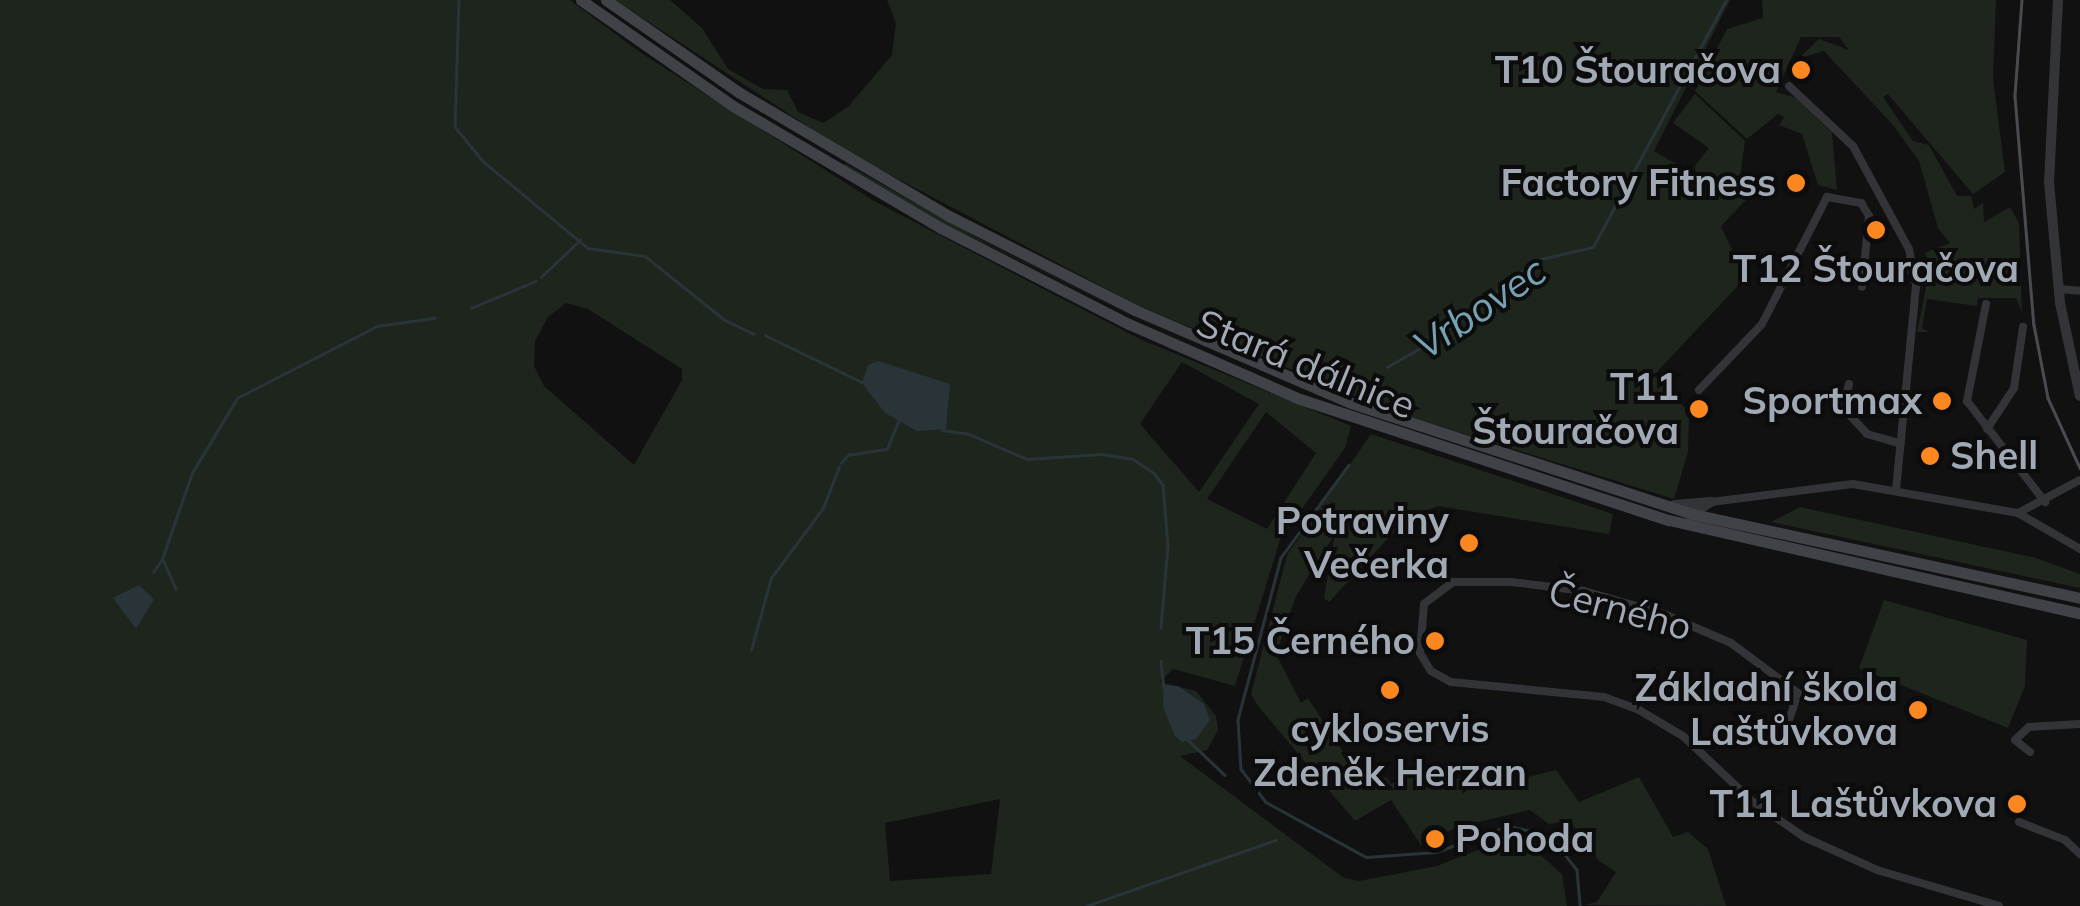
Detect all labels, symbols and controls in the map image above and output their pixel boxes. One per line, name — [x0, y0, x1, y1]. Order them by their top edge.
place label: T10 Štouračova — [1495, 47, 1781, 93]
marker: T10 Štouračova — [1790, 59, 1812, 81]
place label: Factory Fitness — [1501, 160, 1776, 206]
marker: Factory Fitness — [1785, 172, 1807, 194]
marker: T12 Štouračova — [1865, 219, 1887, 241]
water label: Vrbovec — [1404, 245, 1554, 369]
place label: T12 Štouračova — [1733, 246, 2019, 292]
street label: Stará dálnice — [1190, 300, 1422, 428]
place label: T11 Štouračova — [1472, 364, 1679, 454]
place label: Sportmax — [1742, 378, 1922, 424]
marker: Sportmax — [1931, 390, 1953, 412]
marker: T11 Štouračova — [1688, 398, 1710, 420]
place label: Shell — [1950, 433, 2038, 479]
marker: Shell — [1919, 445, 1941, 467]
place label: Potraviny Večerka — [1276, 498, 1449, 588]
marker: Potraviny Večerka — [1458, 532, 1480, 554]
street label: Černého — [1544, 568, 1696, 650]
place label: T15 Černého — [1186, 618, 1415, 664]
marker: T15 Černého — [1424, 630, 1446, 652]
place label: Základní škola Laštůvkova — [1634, 665, 1898, 754]
marker: cykloservis Zdeněk Herzan — [1379, 679, 1401, 701]
marker: Základní škola Laštůvkova — [1907, 699, 1929, 721]
place label: cykloservis Zdeněk Herzan — [1253, 706, 1527, 796]
place label: T11 Laštůvkova — [1709, 781, 1997, 827]
marker: T11 Laštůvkova — [2006, 793, 2028, 815]
place label: Pohoda — [1455, 816, 1594, 862]
marker: Pohoda — [1424, 828, 1446, 850]

